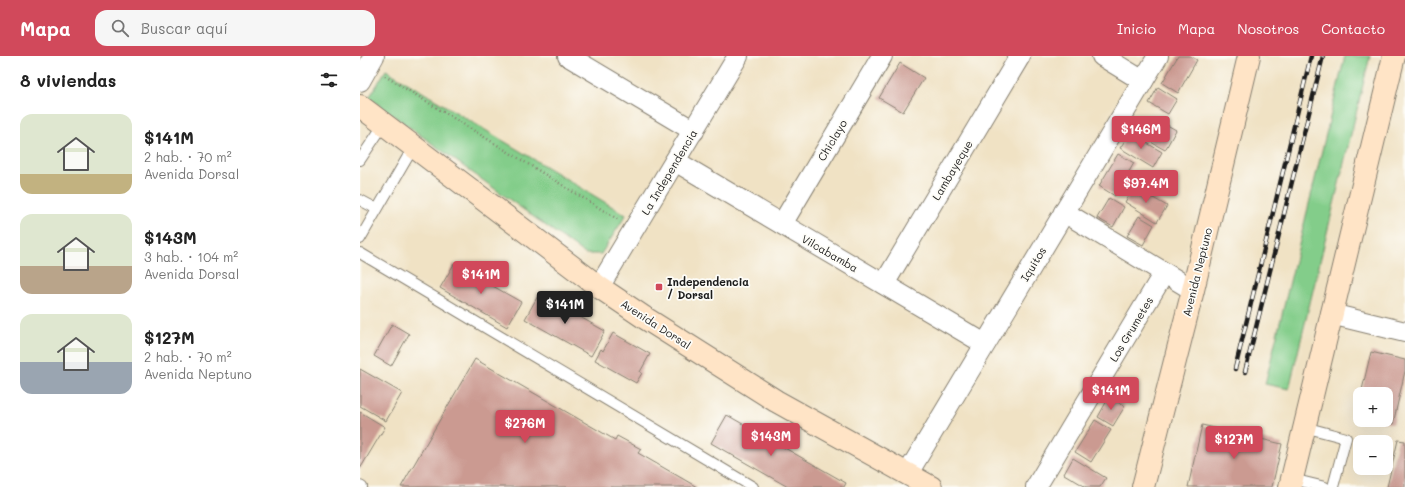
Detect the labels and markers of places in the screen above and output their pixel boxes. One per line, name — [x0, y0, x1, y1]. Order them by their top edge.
pin: $146M — [1113, 116, 1169, 150]
pin: $97.4M — [1113, 170, 1179, 204]
pin: $141M — [453, 261, 509, 295]
place label: Independencia / Dorsal — [667, 274, 749, 302]
marker: Independencia / Dorsal — [654, 282, 664, 292]
pin: $141M — [537, 291, 593, 325]
pin: $141M — [1083, 377, 1139, 411]
pin: $276M — [497, 410, 553, 444]
pin: $143M — [743, 423, 799, 457]
pin: $127M — [1206, 426, 1262, 460]

